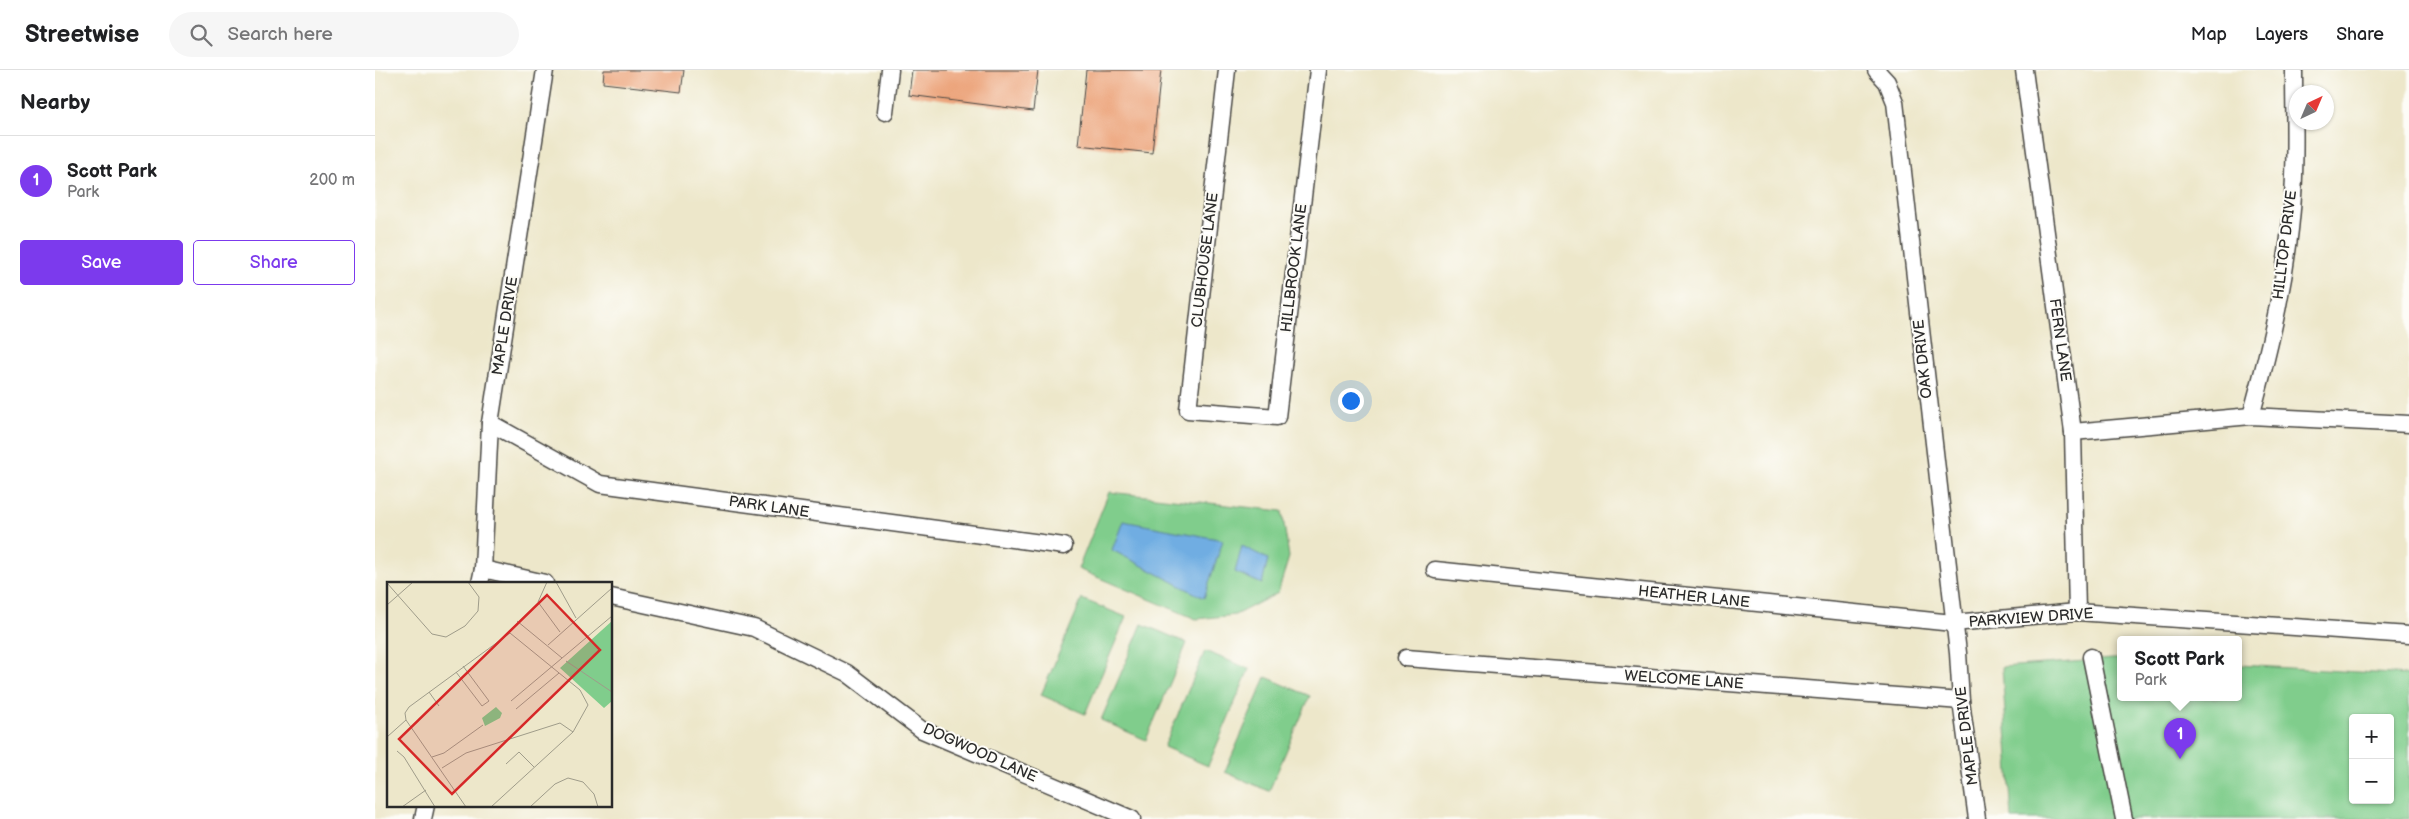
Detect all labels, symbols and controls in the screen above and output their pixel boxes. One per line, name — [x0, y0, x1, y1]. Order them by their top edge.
search box — [169, 12, 519, 57]
text: Streetwise — [25, 20, 139, 49]
icon: search — [187, 21, 215, 49]
text: Search here — [227, 23, 333, 46]
text: Map — [2191, 24, 2227, 45]
text: Layers — [2255, 24, 2308, 45]
text: Share — [2336, 24, 2384, 45]
north arrow — [2289, 85, 2334, 130]
text: Nearby — [20, 90, 90, 115]
text: Scott Park — [67, 160, 157, 183]
text: 1 — [33, 171, 39, 190]
text: 200 m — [309, 171, 355, 190]
text: Park — [67, 183, 99, 202]
street label: HILLTOP DRIVE — [2269, 189, 2301, 301]
street label: CLUBHOUSE LANE — [1187, 191, 1223, 329]
street label: HILLBROOK LANE — [1277, 203, 1311, 333]
button: Save — [20, 240, 183, 285]
button: Share — [193, 240, 355, 285]
street label: MAPLE DRIVE — [488, 275, 522, 377]
street label: FERN LANE — [2045, 297, 2075, 383]
street label: OAK DRIVE — [1909, 318, 1937, 399]
your location — [1338, 388, 1364, 414]
street label: PARK LANE — [728, 492, 811, 522]
inset map — [387, 582, 613, 806]
street label: HEATHER LANE — [1637, 582, 1751, 612]
street label: PARKVIEW DRIVE — [1968, 604, 2094, 632]
popup — [2117, 636, 2242, 701]
text: Scott Park — [2134, 648, 2225, 671]
street label: WELCOME LANE — [1624, 666, 1744, 694]
text: Park — [2134, 671, 2167, 690]
street label: MAPLE DRIVE — [1951, 685, 1982, 787]
map controls — [2349, 714, 2394, 804]
button: + — [2349, 714, 2394, 759]
pin: 1 — [2164, 718, 2196, 759]
street label: DOGWOOD LANE — [920, 719, 1040, 787]
button: − — [2349, 759, 2394, 804]

